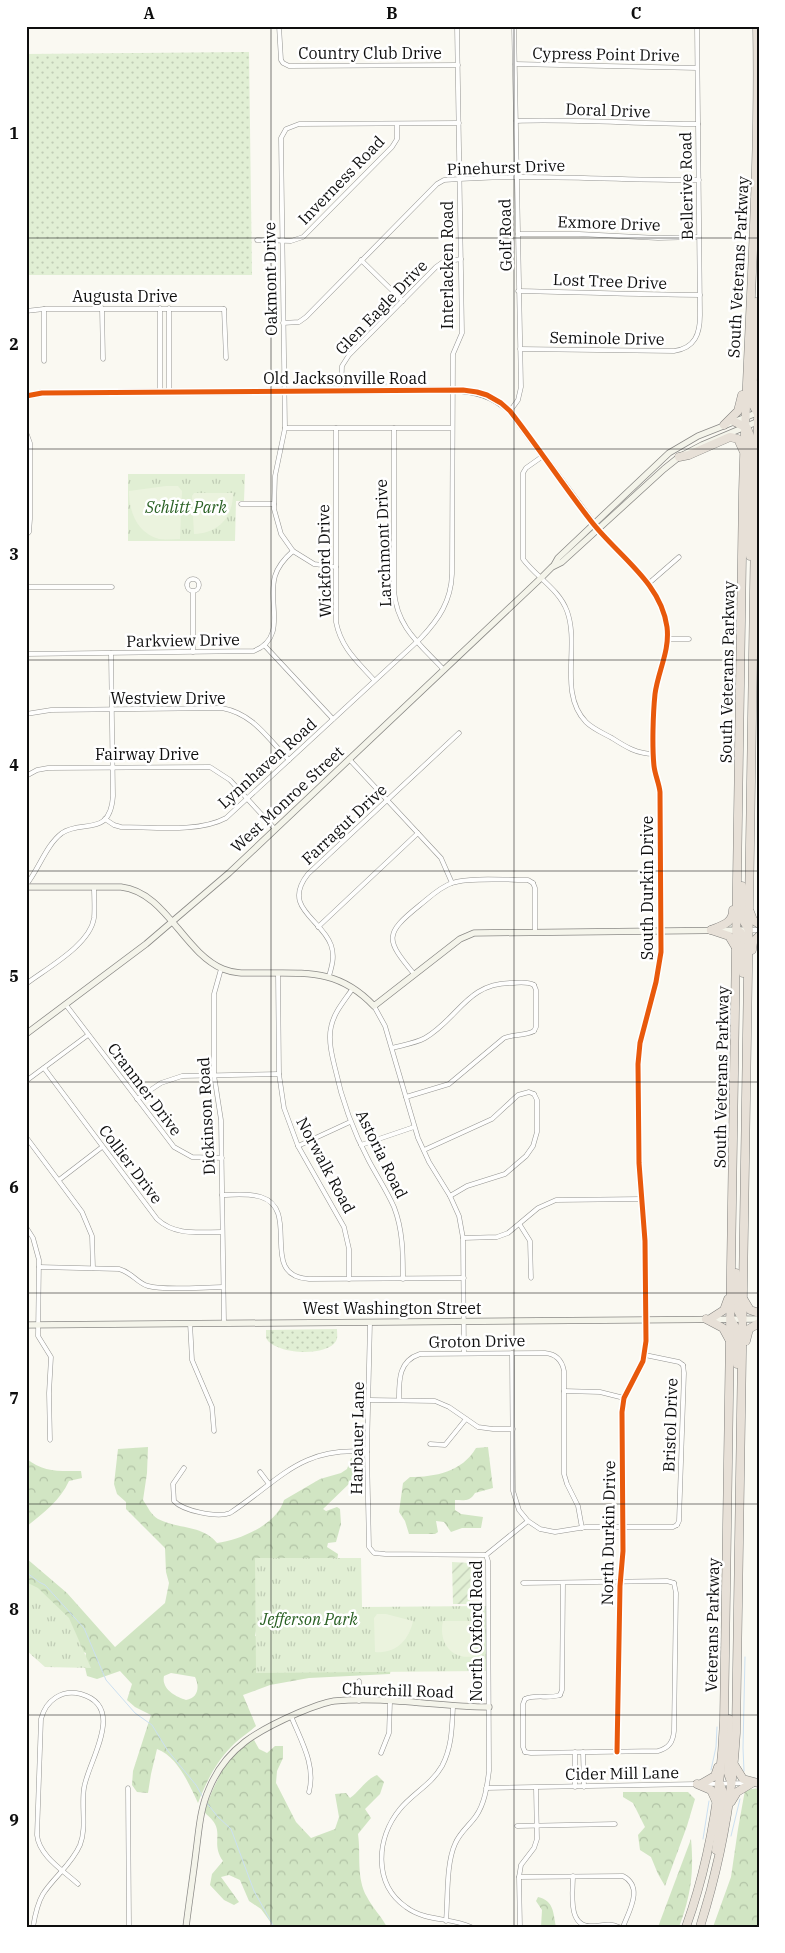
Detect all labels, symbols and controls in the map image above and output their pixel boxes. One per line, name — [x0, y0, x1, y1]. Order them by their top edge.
text: A — [143, 3, 155, 23]
text: B — [386, 3, 398, 23]
text: C — [631, 3, 641, 23]
street label: Country Club Drive — [298, 43, 442, 63]
street label: Cypress Point Drive — [532, 43, 680, 65]
street label: Doral Drive — [565, 99, 651, 121]
text: 1 — [9, 123, 19, 143]
street label: Inverness Road — [294, 131, 389, 229]
street label: Bellerive Road — [675, 131, 697, 240]
street label: Pinehurst Drive — [447, 155, 565, 179]
street label: South Veterans Parkway — [723, 175, 753, 358]
street label: Golf Road — [494, 198, 516, 272]
street label: Interlacken Road — [437, 200, 457, 329]
street label: Exmore Drive — [557, 211, 661, 235]
street label: Oakmont Drive — [259, 222, 281, 336]
street label: Glen Eagle Drive — [331, 255, 431, 359]
street label: Lost Tree Drive — [553, 269, 667, 293]
street label: Augusta Drive — [72, 286, 178, 306]
street label: Seminole Drive — [549, 327, 665, 349]
text: 2 — [9, 334, 19, 354]
street label: Old Jacksonville Road — [263, 368, 427, 388]
street label: Larchmont Drive — [371, 479, 395, 607]
park label: Schlitt Park — [144, 497, 227, 517]
street label: Wickford Drive — [313, 504, 335, 618]
text: 3 — [9, 544, 19, 564]
street label: South Veterans Parkway — [715, 580, 739, 763]
street label: Parkview Drive — [126, 629, 240, 651]
street label: Westview Drive — [110, 688, 226, 708]
street label: Lynnhaven Road — [214, 713, 321, 812]
street label: West Monroe Street — [226, 741, 348, 856]
street label: Fairway Drive — [95, 744, 199, 764]
text: 4 — [9, 755, 19, 775]
street label: Farragut Drive — [297, 779, 391, 869]
street label: South Durkin Drive — [637, 816, 657, 960]
text: 5 — [9, 966, 19, 986]
street label: South Veterans Parkway — [709, 985, 733, 1168]
street label: Cranmer Drive — [104, 1039, 186, 1139]
street label: Dickinson Road — [193, 1056, 219, 1176]
street label: Astoria Road — [352, 1106, 412, 1202]
street label: Norwalk Road — [292, 1113, 360, 1217]
street label: Collier Drive — [95, 1121, 167, 1207]
text: 6 — [9, 1177, 19, 1197]
street label: West Washington Street — [303, 1298, 482, 1318]
street label: Groton Drive — [429, 1330, 525, 1352]
street label: Bristol Drive — [658, 1378, 682, 1472]
street label: Harbauer Lane — [346, 1381, 368, 1495]
text: 7 — [9, 1388, 19, 1408]
street label: North Durkin Drive — [597, 1460, 619, 1606]
street label: Veterans Parkway — [701, 1557, 723, 1692]
street label: North Oxford Road — [466, 1560, 486, 1702]
text: 8 — [9, 1599, 19, 1619]
park label: Jefferson Park — [259, 1609, 358, 1629]
street label: Churchill Road — [342, 1678, 455, 1702]
street label: Cider Mill Lane — [565, 1762, 679, 1784]
text: 9 — [9, 1810, 19, 1830]

